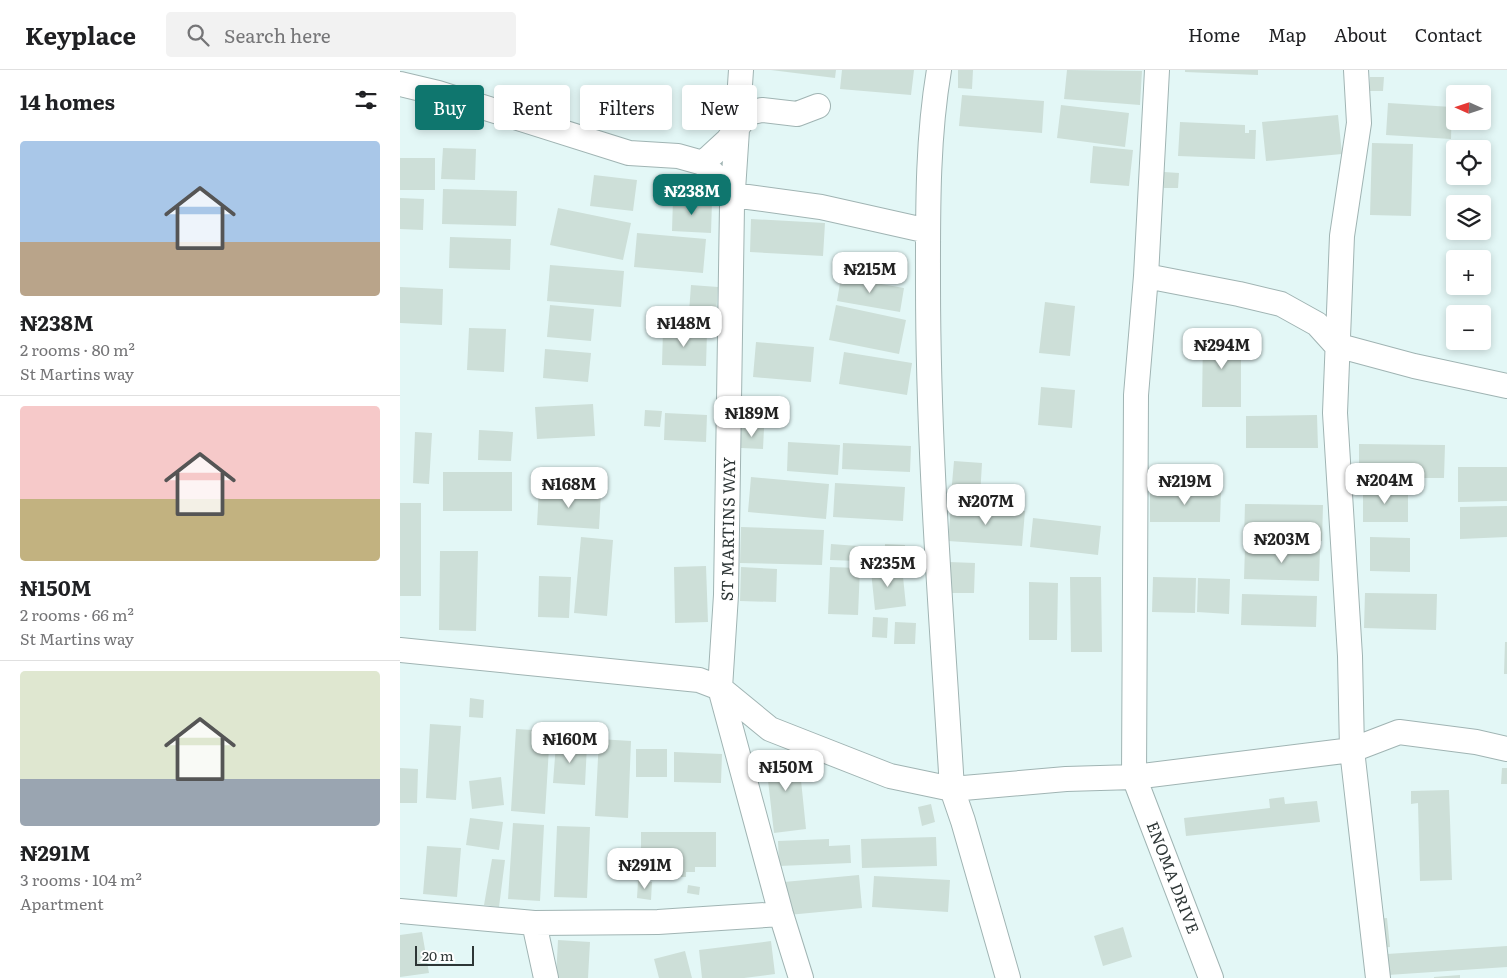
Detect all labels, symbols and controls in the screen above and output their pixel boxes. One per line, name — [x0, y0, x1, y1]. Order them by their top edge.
search box — [166, 12, 516, 57]
text: Keyplace — [25, 17, 136, 52]
icon: search — [184, 21, 212, 49]
text: Search here — [224, 21, 331, 49]
text: Home — [1188, 21, 1240, 48]
text: Map — [1268, 21, 1306, 48]
text: About — [1334, 21, 1387, 48]
text: Contact — [1415, 21, 1482, 48]
text: 14 homes — [20, 85, 115, 116]
chip: Buy — [415, 85, 484, 130]
chip: Rent — [494, 85, 570, 130]
chip: Filters — [580, 85, 672, 130]
chip: New — [682, 85, 757, 130]
north arrow — [1446, 85, 1491, 130]
map controls — [1446, 85, 1491, 350]
icon: filters — [352, 86, 380, 114]
button: locate — [1446, 140, 1491, 185]
icon: home — [155, 173, 245, 263]
pin: ₦238M — [657, 174, 727, 216]
text: ₦238M — [664, 178, 720, 202]
button: layers — [1446, 195, 1491, 240]
button: + — [1446, 250, 1491, 295]
pin: ₦215M — [835, 252, 905, 294]
text: ₦215M — [843, 256, 897, 280]
button: − — [1446, 305, 1491, 350]
text: ₦238M — [20, 306, 94, 337]
pin: ₦148M — [649, 306, 719, 348]
text: ₦148M — [657, 310, 711, 334]
pin: ₦294M — [1187, 328, 1257, 370]
text: ₦294M — [1194, 332, 1250, 356]
text: 2 rooms · 80 m² — [20, 337, 135, 361]
text: St Martins way — [20, 361, 134, 385]
pin: ₦189M — [717, 396, 787, 438]
text: ₦189M — [725, 400, 779, 424]
icon: home — [155, 439, 245, 529]
street label: ST MARTINS WAY — [714, 456, 740, 601]
pin: ₦204M — [1350, 462, 1420, 505]
pin: ₦219M — [1150, 464, 1220, 506]
pin: ₦168M — [534, 466, 604, 509]
text: ₦204M — [1356, 467, 1414, 491]
text: ₦219M — [1158, 468, 1212, 492]
text: ₦168M — [542, 471, 596, 495]
pin: ₦207M — [951, 484, 1021, 526]
text: ₦207M — [958, 488, 1014, 512]
pin: ₦203M — [1247, 522, 1317, 564]
text: ₦203M — [1254, 526, 1310, 550]
pin: ₦235M — [853, 546, 923, 588]
text: ₦235M — [860, 550, 916, 574]
text: ₦150M — [20, 571, 91, 602]
text: 2 rooms · 66 m² — [20, 602, 134, 626]
text: St Martins way — [20, 626, 134, 650]
icon: home — [155, 704, 245, 794]
pin: ₦160M — [535, 722, 605, 764]
text: ₦160M — [542, 726, 598, 750]
pin: ₦150M — [751, 750, 821, 792]
text: ₦150M — [759, 754, 813, 778]
street label: ENOMA DRIVE — [1142, 817, 1206, 937]
text: ₦291M — [20, 836, 90, 867]
pin: ₦291M — [610, 848, 680, 890]
text: ₦291M — [618, 852, 672, 876]
text: 3 rooms · 104 m² — [20, 867, 142, 891]
text: Apartment — [20, 891, 104, 915]
scale bar — [415, 943, 474, 966]
text: 20 m — [422, 945, 454, 965]

